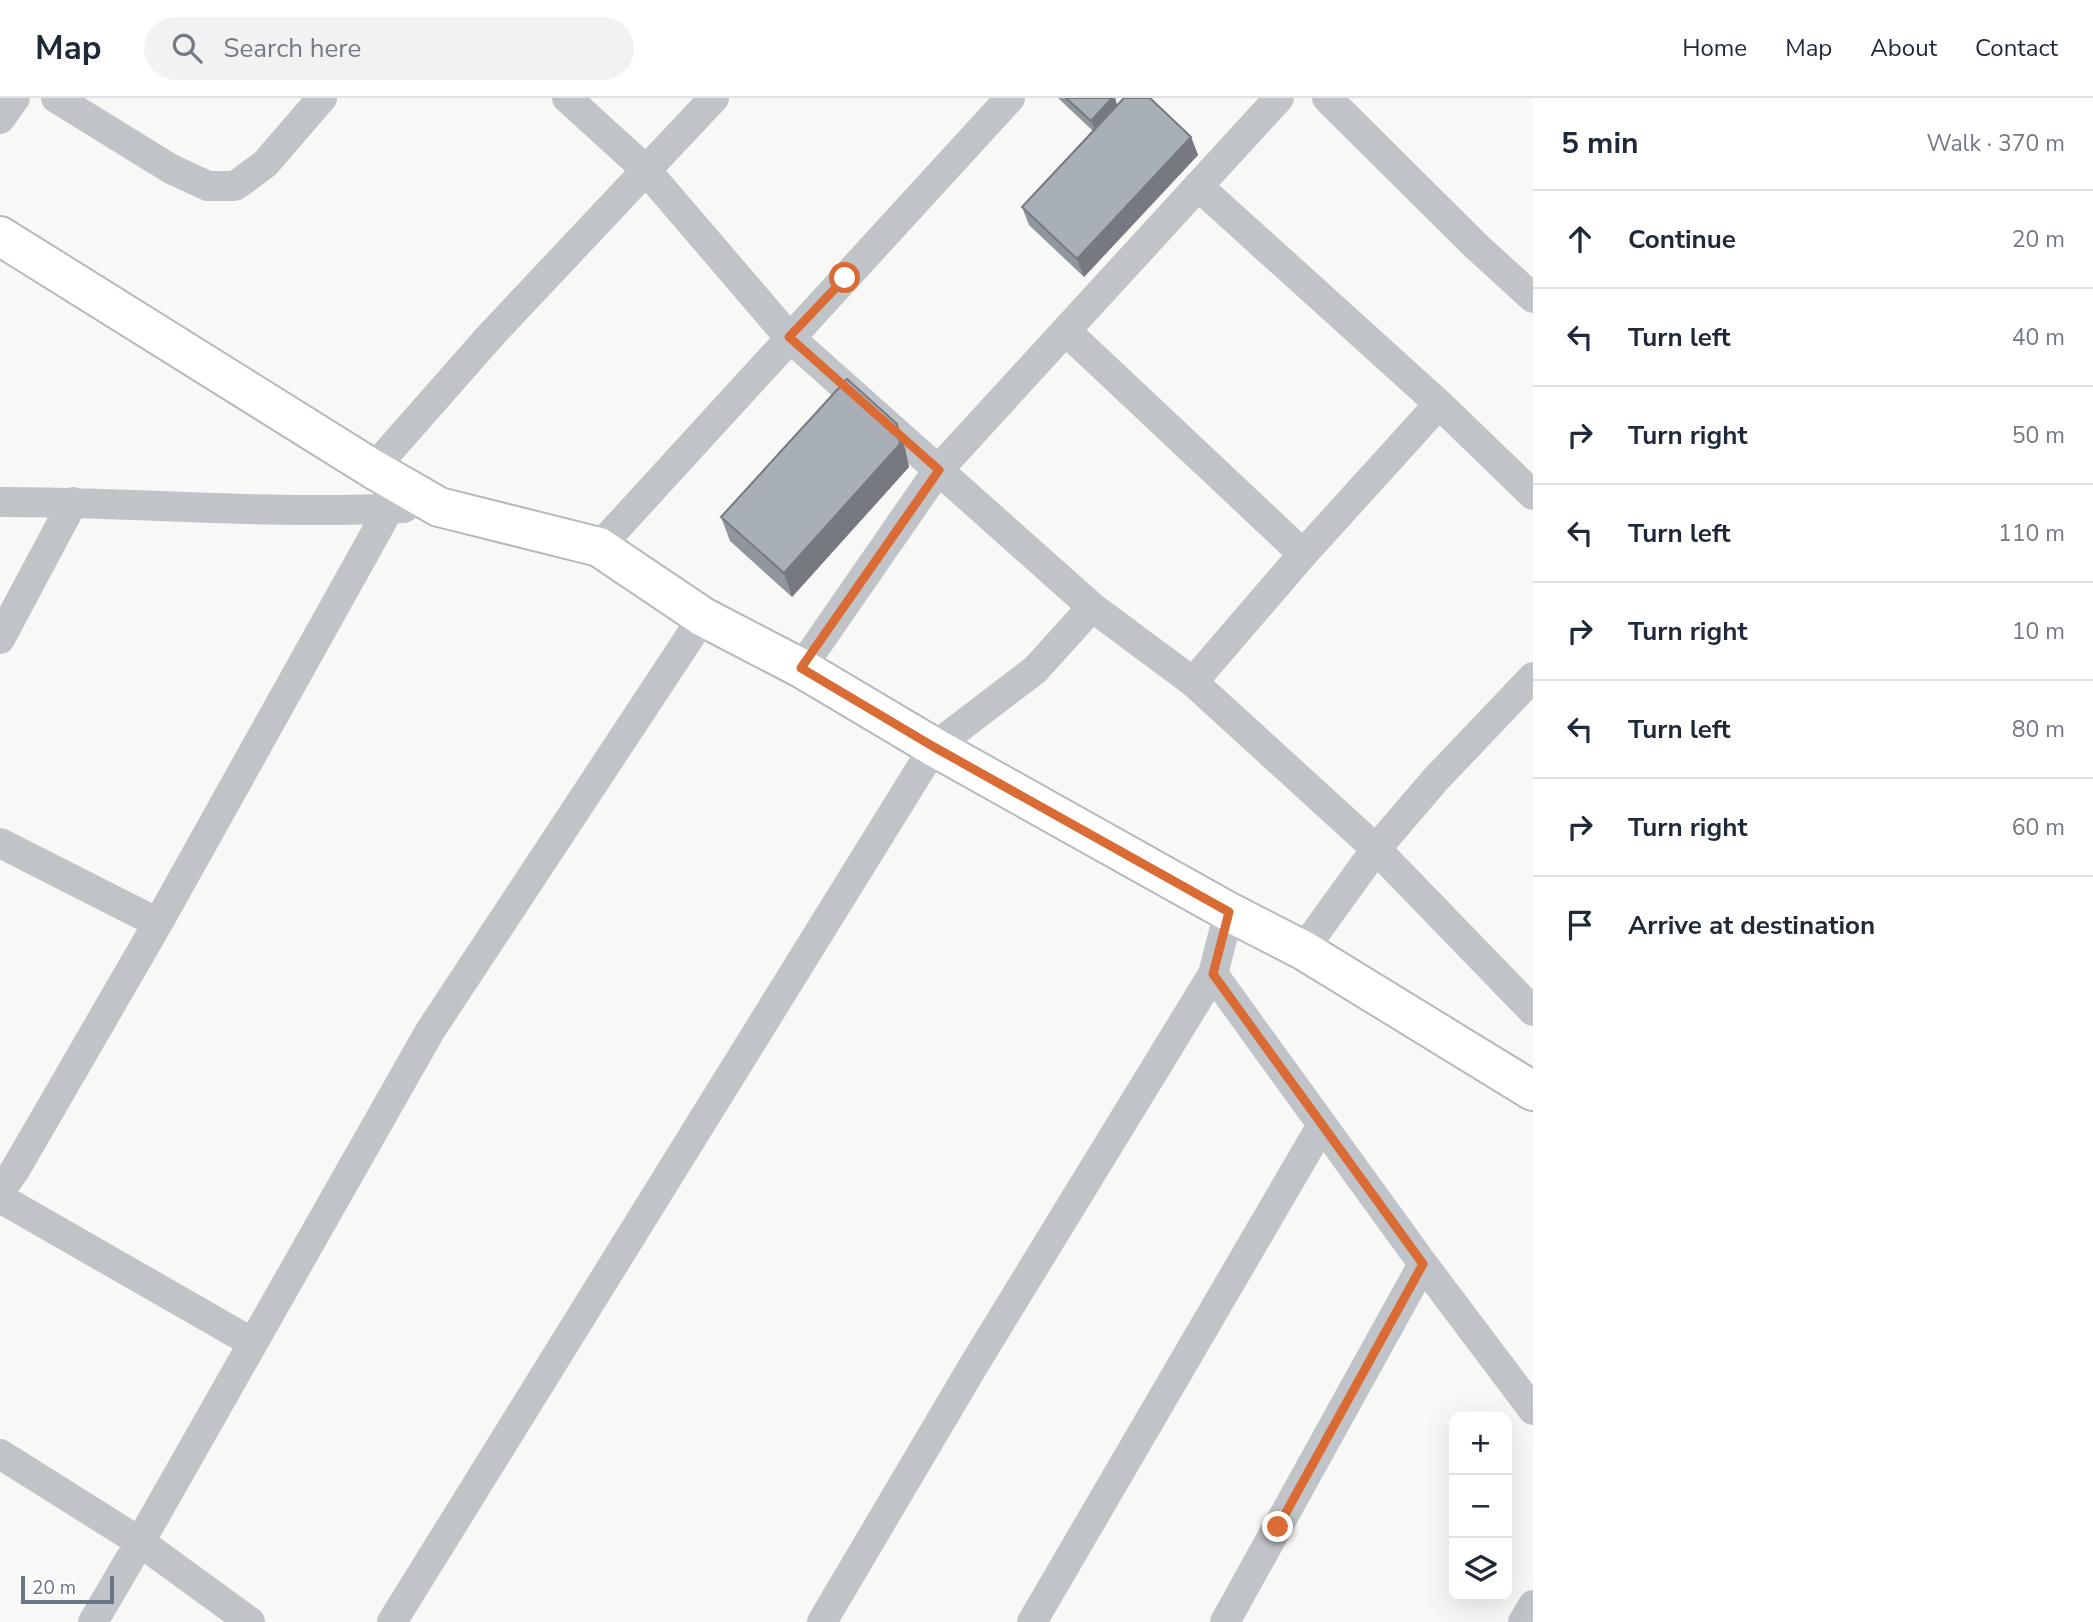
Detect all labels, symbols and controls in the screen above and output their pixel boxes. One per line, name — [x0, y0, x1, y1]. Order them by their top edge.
search box — [144, 17, 634, 80]
text: Map — [35, 26, 102, 71]
icon: search — [168, 29, 206, 67]
text: Search here — [224, 31, 361, 66]
text: Home — [1682, 32, 1747, 64]
text: Map — [1785, 32, 1832, 64]
text: About — [1870, 32, 1937, 64]
text: Contact — [1975, 32, 2058, 64]
text: 5 min — [1561, 123, 1639, 164]
text: Walk · 370 m — [1926, 128, 2065, 159]
icon: ahead — [1561, 220, 1599, 258]
text: Continue — [1628, 222, 1736, 257]
text: 20 m — [2012, 224, 2065, 255]
route start — [829, 262, 860, 293]
icon: left — [1561, 318, 1599, 356]
text: Turn left — [1628, 320, 1731, 355]
text: 40 m — [2012, 322, 2065, 353]
icon: right — [1561, 416, 1599, 454]
text: Turn right — [1628, 418, 1747, 453]
text: 50 m — [2012, 420, 2065, 451]
icon: left — [1561, 514, 1599, 552]
text: Turn left — [1628, 516, 1731, 551]
text: 110 m — [1998, 518, 2065, 549]
icon: right — [1561, 612, 1599, 650]
text: Turn right — [1628, 614, 1747, 649]
text: 10 m — [2012, 616, 2065, 647]
icon: left — [1561, 710, 1599, 748]
text: Turn left — [1628, 712, 1731, 747]
text: 80 m — [2012, 714, 2065, 745]
icon: right — [1561, 808, 1599, 846]
text: Turn right — [1628, 810, 1747, 845]
text: 60 m — [2012, 812, 2065, 843]
icon: arrive — [1561, 906, 1599, 944]
text: Arrive at destination — [1628, 908, 1875, 943]
map controls — [1449, 1412, 1512, 1601]
button: + — [1449, 1412, 1512, 1475]
button: − — [1449, 1475, 1512, 1538]
route end — [1262, 1511, 1293, 1542]
button: layers — [1449, 1538, 1512, 1601]
scale bar — [21, 1573, 114, 1605]
text: 20 m — [32, 1575, 76, 1601]

